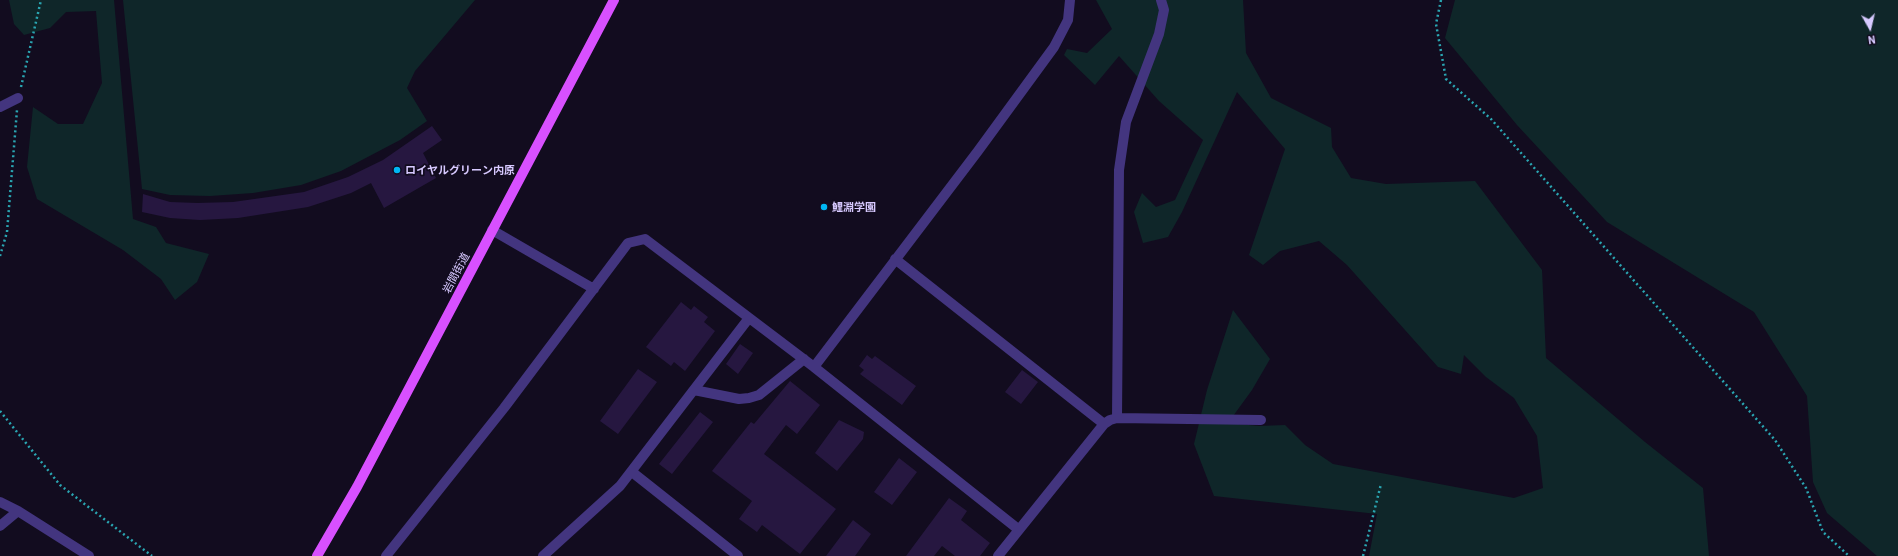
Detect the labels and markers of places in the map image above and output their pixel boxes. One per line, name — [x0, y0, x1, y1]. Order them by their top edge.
place label: ロイヤルグリーン内原 — [405, 163, 515, 177]
marker: ロイヤルグリーン内原 — [392, 165, 402, 175]
place label: 鯉淵学園 — [832, 200, 876, 214]
marker: 鯉淵学園 — [819, 202, 829, 212]

